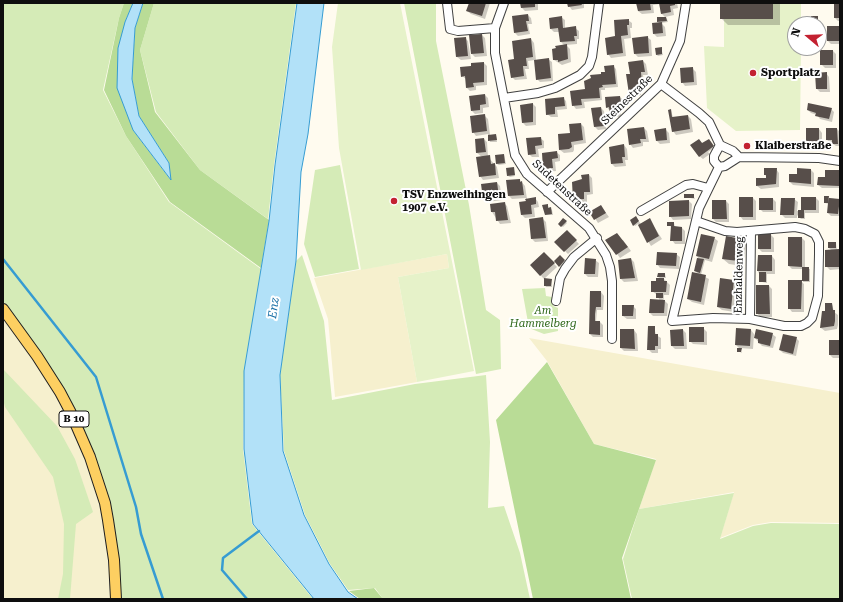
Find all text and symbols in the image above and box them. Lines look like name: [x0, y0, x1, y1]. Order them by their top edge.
north arrow: [787, 16, 827, 56]
text: N: [789, 26, 804, 38]
place label: Sportplatz: [761, 66, 820, 80]
marker: Sportplatz: [748, 68, 758, 78]
street label: Steinestraße: [599, 72, 655, 128]
place label: Klaiberstraße: [755, 139, 831, 153]
marker: Klaiberstraße: [742, 141, 752, 151]
street label: Sudetenstraße: [530, 157, 594, 219]
place label: TSV Enzweihingen 1907 e.V.: [402, 188, 506, 214]
marker: TSV Enzweihingen 1907 e.V.: [389, 196, 399, 206]
street label: Enzhaldenweg: [732, 236, 746, 314]
water label: Enz: [265, 297, 283, 319]
park label: Am Hammelberg: [510, 304, 576, 330]
road number: B 10: [59, 411, 89, 427]

